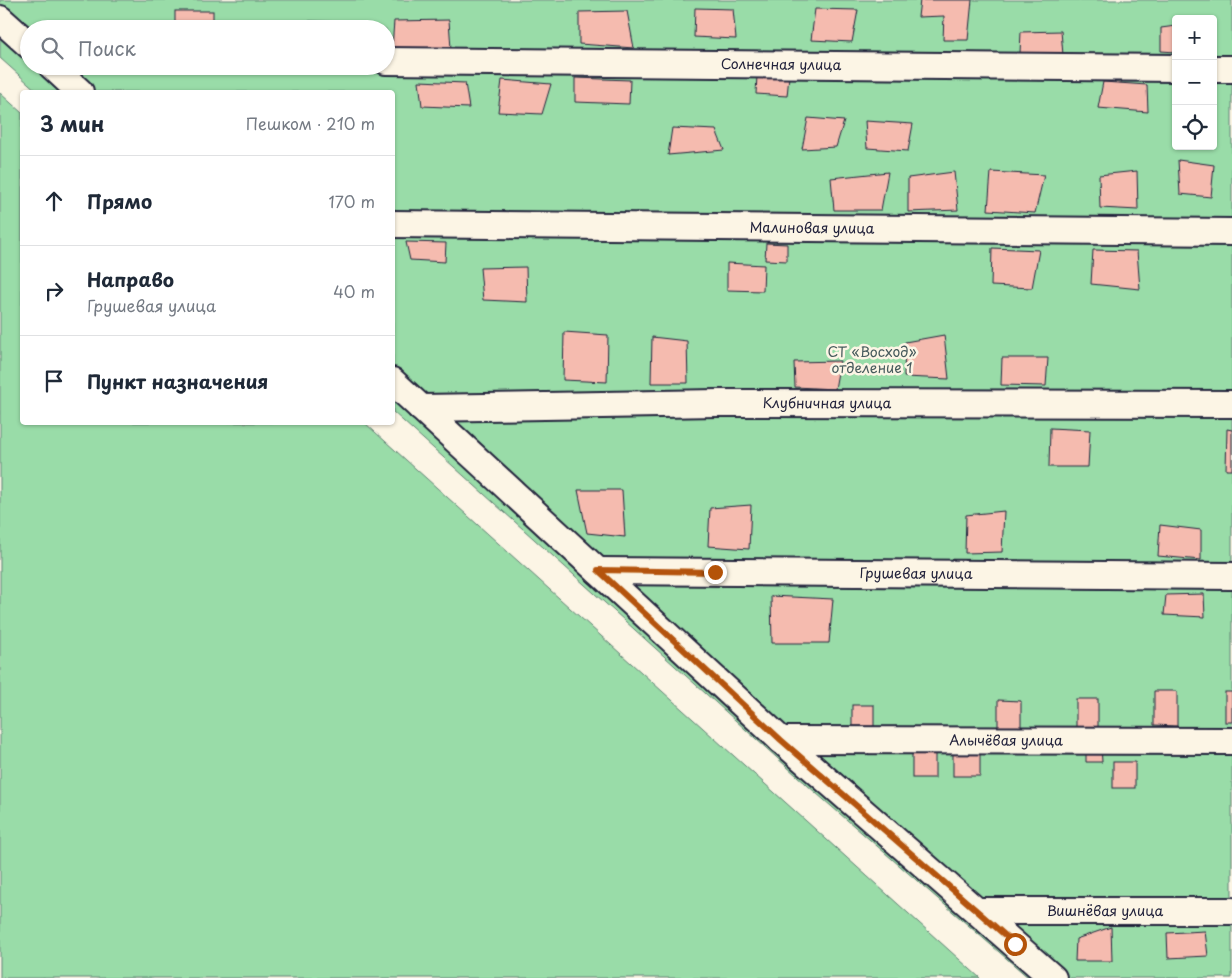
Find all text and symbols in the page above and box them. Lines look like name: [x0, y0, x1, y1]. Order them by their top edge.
map controls: [1172, 15, 1217, 150]
button: +: [1172, 15, 1217, 60]
search box: [20, 20, 395, 75]
icon: search: [38, 34, 66, 62]
text: Поиск: [78, 34, 136, 62]
street label: Солнечная улица: [721, 53, 842, 75]
button: −: [1172, 60, 1217, 105]
button: locate: [1172, 105, 1217, 150]
text: 3 мин: [40, 107, 104, 139]
text: Пешком · 210 m: [246, 111, 375, 135]
icon: ahead: [40, 187, 68, 215]
text: Прямо: [87, 187, 152, 215]
text: 170 m: [329, 189, 375, 213]
street label: Малиновая улица: [749, 216, 875, 239]
text: Направо: [87, 265, 174, 293]
icon: right: [40, 277, 68, 305]
text: 40 m: [333, 279, 375, 303]
text: Грушевая улица: [87, 293, 216, 317]
park label: СТ «Восход» отделение 1: [828, 341, 916, 378]
icon: arrive: [40, 367, 68, 395]
text: Пункт назначения: [87, 367, 268, 395]
street label: Клубничная улица: [763, 392, 892, 413]
route end: [704, 561, 727, 584]
street label: Грушевая улица: [859, 562, 973, 584]
street label: Алычёвая улица: [949, 729, 1063, 751]
street label: Вишнёвая улица: [1047, 900, 1164, 921]
route start: [1004, 933, 1027, 956]

